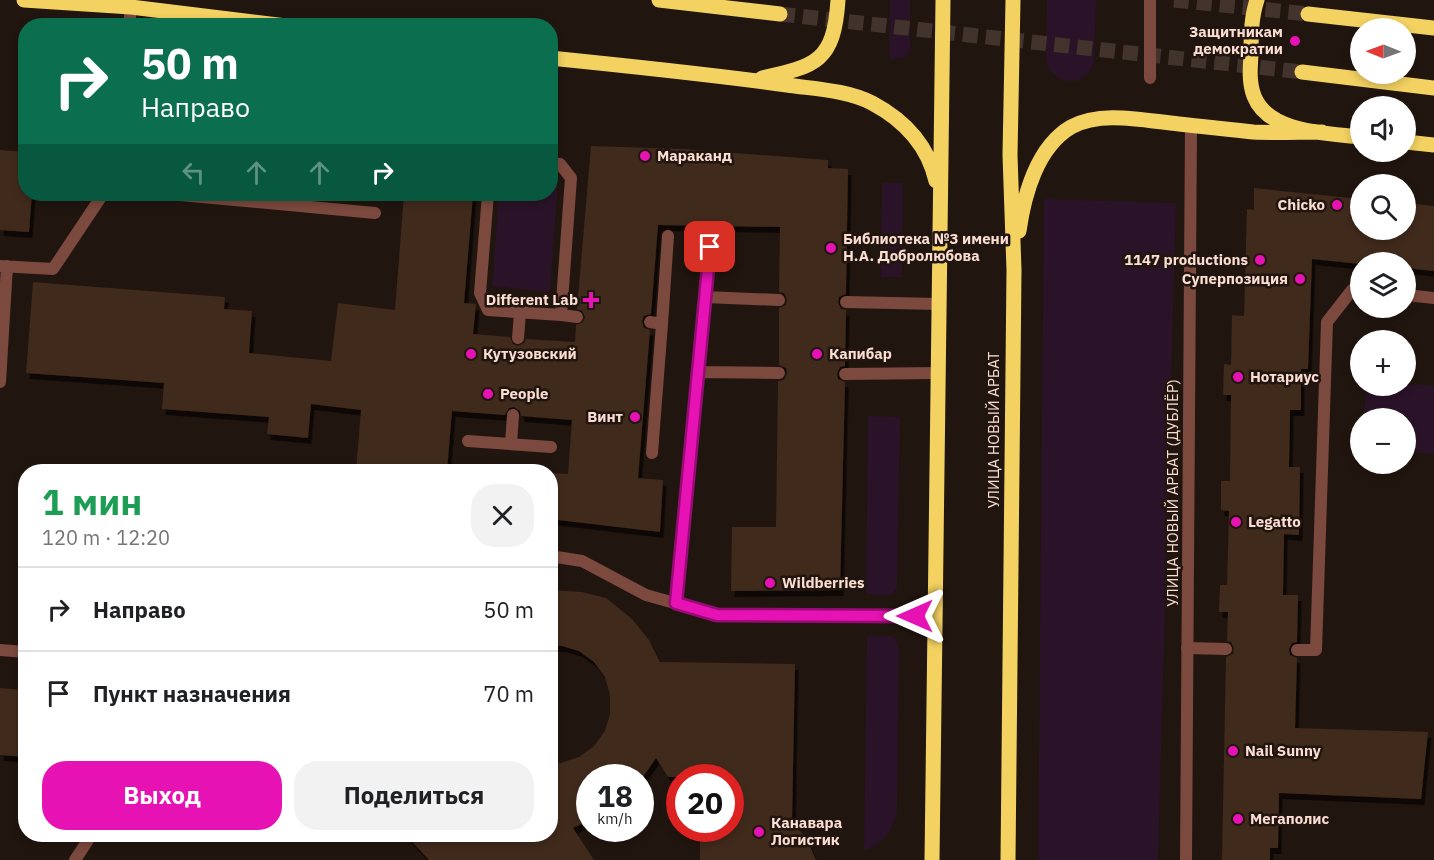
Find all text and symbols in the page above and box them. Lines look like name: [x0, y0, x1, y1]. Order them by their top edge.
north arrow: [1350, 18, 1416, 84]
map controls: [1350, 18, 1416, 474]
place label: Защитникам демократии: [1189, 22, 1283, 58]
marker: Защитникам демократии: [1288, 34, 1302, 48]
text: 50 m: [141, 36, 239, 91]
icon: right: [42, 42, 120, 120]
text: Направо: [141, 89, 250, 124]
button: sound: [1350, 96, 1416, 162]
place label: Мараканд: [657, 146, 732, 165]
marker: Мараканд: [638, 149, 652, 163]
icon: left: [177, 156, 210, 189]
icon: ahead: [240, 156, 273, 189]
icon: ahead: [303, 156, 336, 189]
icon: right: [366, 156, 399, 189]
button: search: [1350, 174, 1416, 240]
place label: Chicko: [1278, 195, 1325, 214]
marker: Chicko: [1330, 198, 1344, 212]
pin: [684, 221, 735, 272]
place label: Библиотека №3 имени Н.А. Добролюбова: [843, 229, 1009, 265]
icon: arrive: [693, 230, 726, 263]
marker: Библиотека №3 имени Н.А. Добролюбова: [824, 241, 838, 255]
place label: 1147 productions: [1124, 250, 1248, 269]
button: layers: [1350, 252, 1416, 318]
marker: 1147 productions: [1253, 253, 1267, 267]
place label: Суперпозиция: [1182, 269, 1288, 288]
marker: Суперпозиция: [1293, 272, 1307, 286]
place label: Different Lab: [486, 290, 578, 309]
marker: Different Lab: [582, 291, 600, 309]
button: +: [1350, 330, 1416, 396]
place label: Кутузовский: [483, 344, 577, 363]
place label: Капибар: [829, 344, 892, 363]
marker: Кутузовский: [464, 347, 478, 361]
marker: Капибар: [810, 347, 824, 361]
street label: УЛИЦА НОВЫЙ АРБАТ: [984, 351, 1003, 508]
place label: Нотариус: [1250, 367, 1319, 386]
marker: Нотариус: [1231, 370, 1245, 384]
street label: УЛИЦА НОВЫЙ АРБАТ (ДУБЛЁР): [1163, 379, 1182, 607]
place label: People: [500, 384, 549, 403]
marker: People: [481, 387, 495, 401]
place label: Винт: [587, 407, 624, 426]
button: −: [1350, 408, 1416, 474]
marker: Винт: [628, 410, 642, 424]
text: 1 мин: [42, 478, 142, 525]
button: close: [471, 484, 534, 547]
place label: Legatto: [1248, 512, 1301, 531]
marker: Legatto: [1229, 515, 1243, 529]
text: 120 m · 12:20: [42, 524, 170, 551]
place label: Wildberries: [782, 573, 865, 592]
marker: Wildberries: [763, 576, 777, 590]
position arrow: [883, 584, 947, 648]
icon: right: [42, 593, 75, 626]
text: Направо: [93, 595, 186, 624]
text: 50 m: [483, 595, 534, 624]
icon: arrive: [42, 677, 75, 710]
text: Пункт назначения: [93, 679, 291, 708]
text: 70 m: [483, 679, 534, 708]
place label: Nail Sunny: [1245, 741, 1321, 760]
marker: Nail Sunny: [1226, 744, 1240, 758]
button: Выход: [42, 761, 282, 830]
button: Поделиться: [294, 761, 534, 830]
speed limit sign: 20: [666, 764, 744, 842]
text: 18: [597, 776, 633, 815]
text: km/h: [597, 809, 633, 828]
place label: Мегаполис: [1250, 809, 1329, 828]
marker: Мегаполис: [1231, 812, 1245, 826]
place label: Канавара Логистик: [771, 813, 843, 849]
marker: Канавара Логистик: [752, 825, 766, 839]

